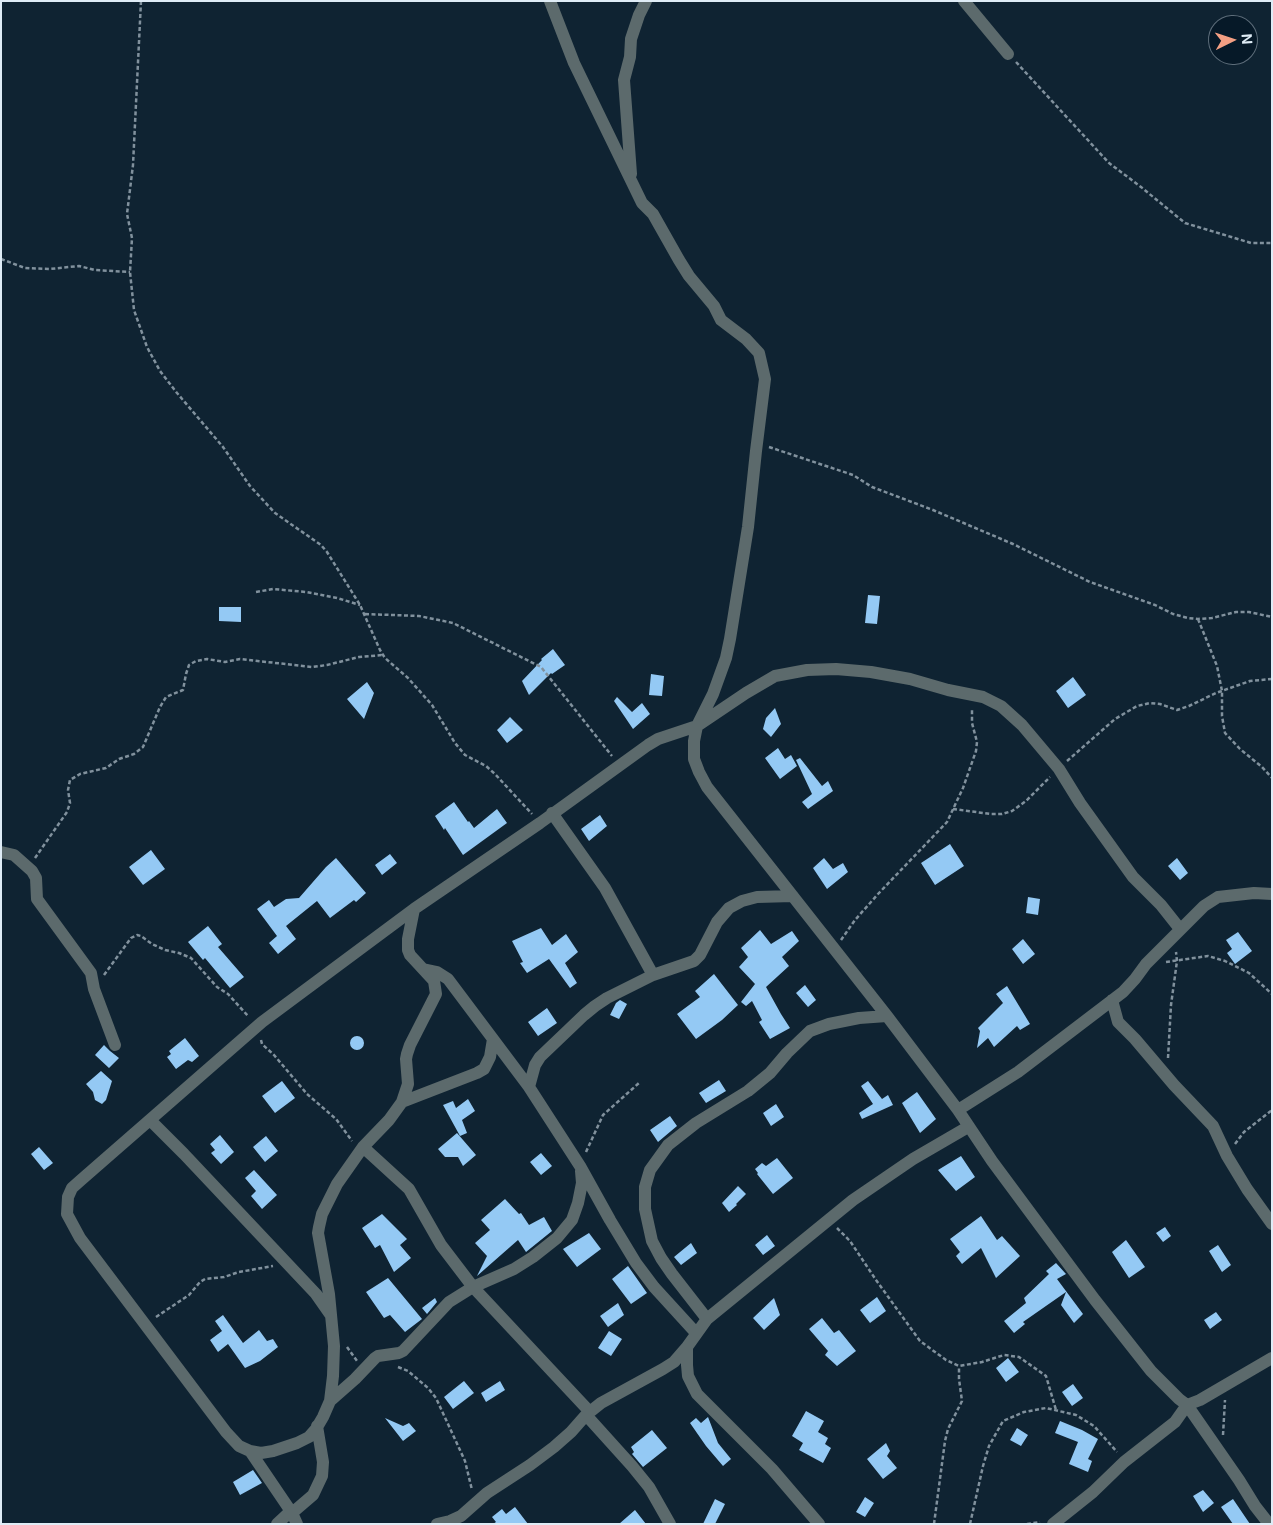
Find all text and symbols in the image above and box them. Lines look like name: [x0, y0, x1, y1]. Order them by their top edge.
north arrow: [1208, 15, 1258, 65]
text: N: [1239, 33, 1256, 45]

